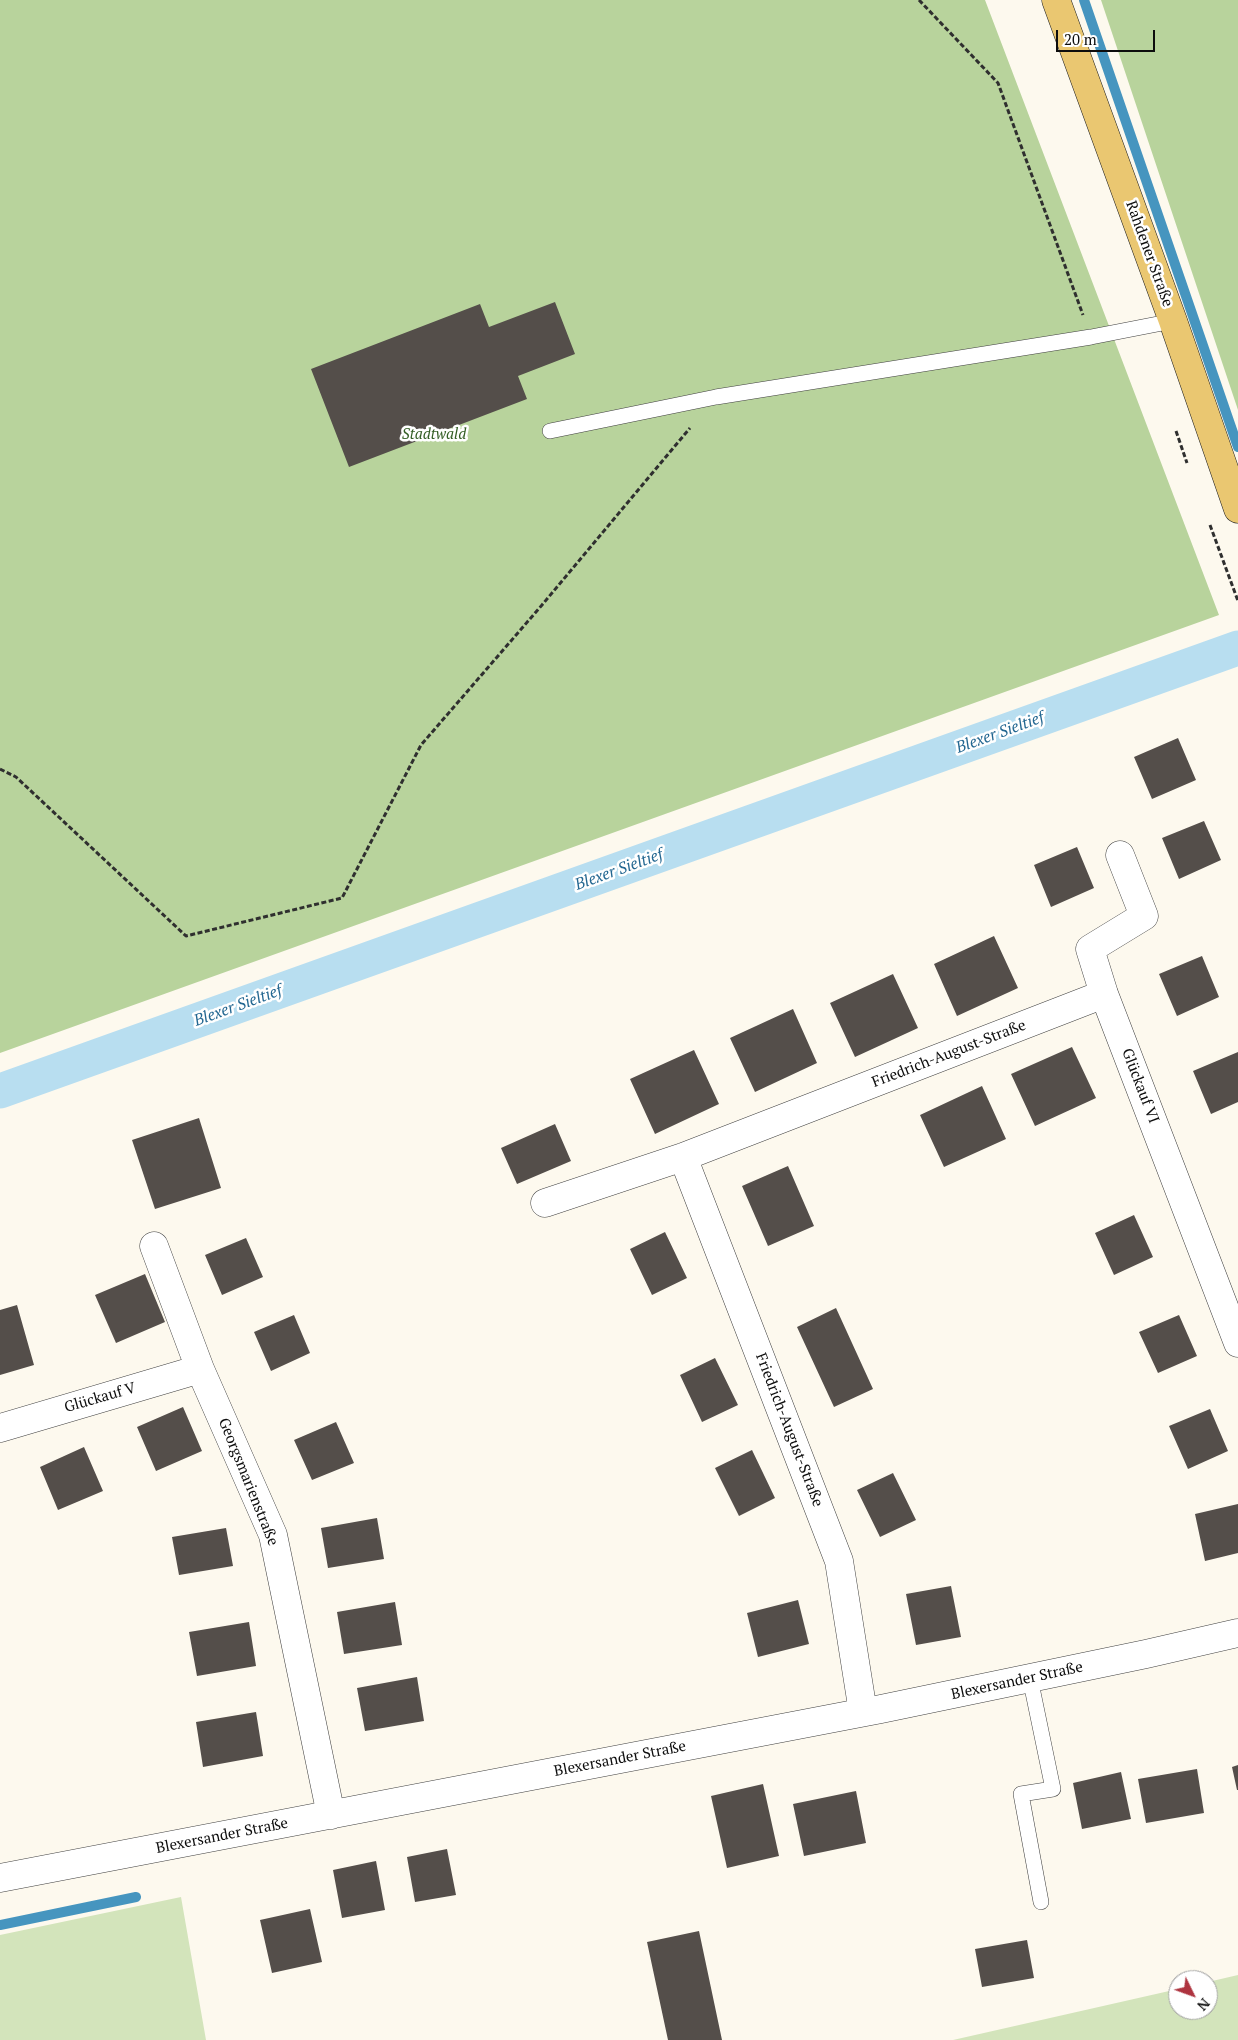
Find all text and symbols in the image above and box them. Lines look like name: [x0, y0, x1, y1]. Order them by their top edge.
scale bar: [1058, 20, 1157, 52]
text: 20 m: [1064, 29, 1097, 49]
street label: Rahdener Straße: [1121, 198, 1177, 310]
park label: Stadtwald: [402, 426, 466, 444]
water label: Blexer Sieltief: [953, 708, 1047, 758]
water label: Blexer Sieltief: [572, 845, 666, 895]
water label: Blexer Sieltief: [191, 981, 285, 1031]
street label: Friedrich-August-Straße: [870, 1016, 1028, 1092]
street label: Glückauf VI: [1118, 1046, 1162, 1126]
street label: Friedrich-August-Straße: [751, 1351, 827, 1509]
street label: Glückauf V: [62, 1379, 138, 1417]
street label: Georgsmarienstraße: [214, 1416, 282, 1548]
street label: Blexersander Straße: [949, 1658, 1085, 1704]
street label: Blexersander Straße: [552, 1737, 688, 1781]
street label: Blexersander Straße: [154, 1814, 290, 1858]
north arrow: [1168, 1970, 1218, 2020]
text: N: [1193, 1994, 1214, 2015]

